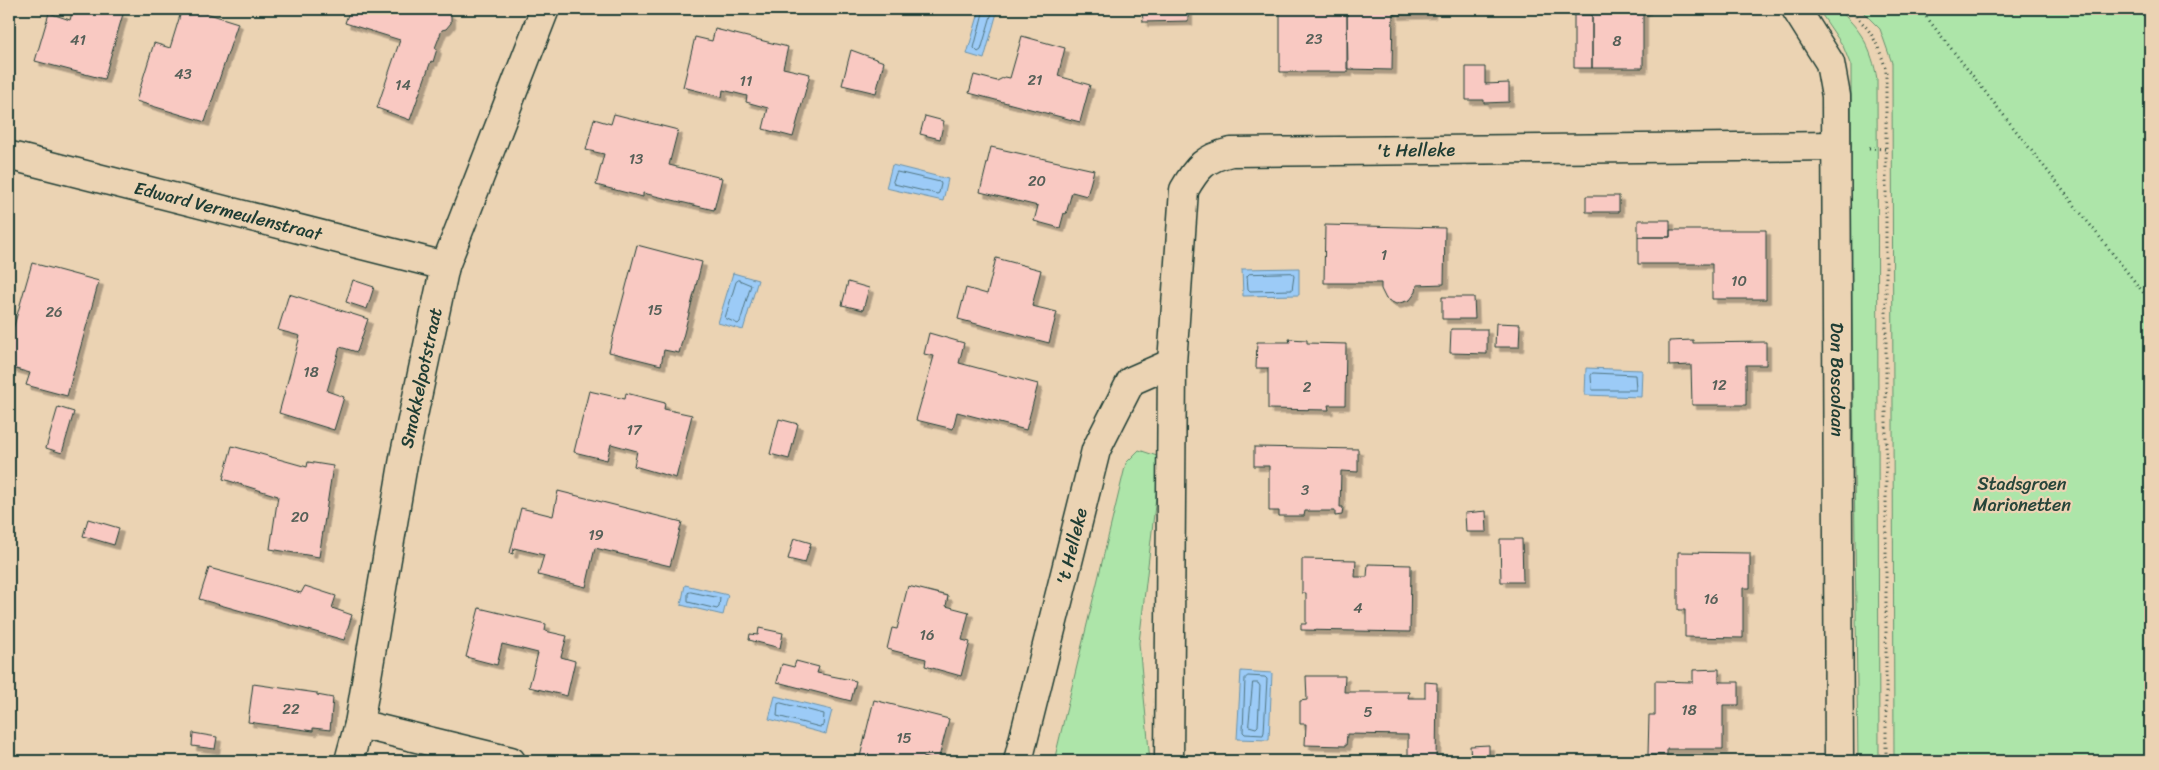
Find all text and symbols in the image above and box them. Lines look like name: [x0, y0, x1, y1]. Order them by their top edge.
house number: 23: [1306, 26, 1322, 52]
house number: 41: [70, 27, 86, 53]
house number: 8: [1612, 28, 1622, 54]
house number: 43: [174, 61, 192, 87]
house number: 21: [1027, 67, 1043, 93]
house number: 11: [740, 68, 752, 94]
house number: 14: [395, 72, 411, 98]
street label: 't Helleke: [1376, 134, 1456, 167]
house number: 13: [629, 146, 643, 172]
house number: 20: [1028, 168, 1046, 194]
street label: Edward Vermeulenstraat: [131, 172, 326, 250]
house number: 1: [1381, 242, 1387, 268]
house number: 10: [1731, 268, 1747, 294]
house number: 15: [647, 297, 663, 323]
house number: 26: [45, 299, 63, 325]
street label: Smokkelpotstraat: [391, 305, 452, 451]
street label: Don Boscolaan: [1821, 323, 1854, 437]
house number: 18: [303, 359, 319, 385]
house number: 12: [1711, 372, 1727, 398]
house number: 2: [1303, 374, 1312, 400]
house number: 17: [626, 417, 643, 443]
park label: Stadsgroen Marionetten: [1973, 468, 2071, 521]
house number: 3: [1301, 477, 1309, 503]
house number: 20: [291, 504, 309, 530]
street label: 't Helleke: [1047, 504, 1097, 589]
house number: 19: [588, 522, 604, 548]
house number: 16: [1704, 586, 1718, 612]
house number: 4: [1353, 595, 1363, 621]
house number: 16: [920, 622, 934, 648]
house number: 22: [282, 696, 300, 722]
house number: 18: [1681, 697, 1697, 723]
house number: 5: [1363, 699, 1373, 725]
house number: 15: [896, 725, 912, 751]

